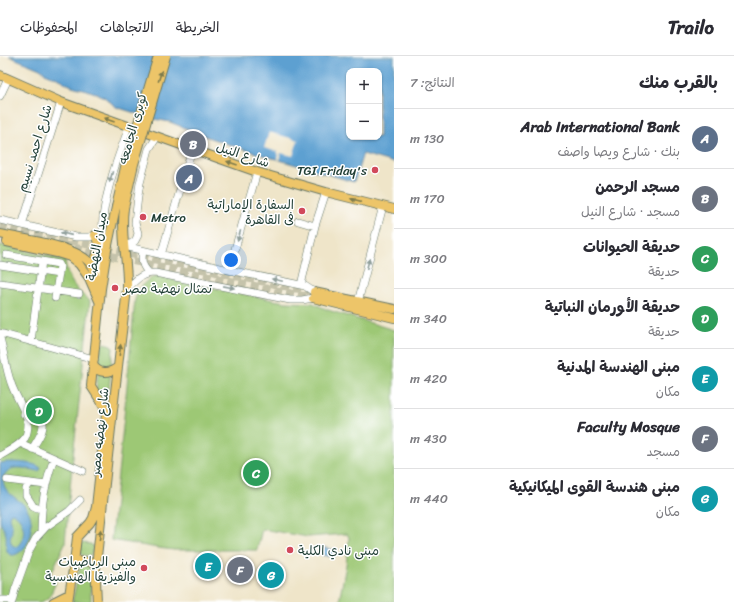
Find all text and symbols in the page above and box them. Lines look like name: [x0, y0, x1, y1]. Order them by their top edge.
text: Trailo: [668, 11, 714, 44]
text: المحفوظات: [20, 15, 78, 40]
text: الاتجاهات: [100, 15, 154, 40]
text: الخريطة: [176, 15, 219, 40]
text: بالقرب منك: [639, 67, 718, 97]
map controls: [346, 68, 382, 140]
button: +: [346, 68, 382, 104]
one-way arrow: [157, 70, 163, 82]
text: النتائج: 7: [410, 71, 455, 94]
street label: كوبرى الجامعه: [111, 89, 154, 167]
street label: شارع احمد نسيم: [10, 102, 59, 195]
button: −: [346, 104, 382, 140]
text: Arab International Bank: [521, 114, 680, 140]
one-way arrow: [102, 117, 114, 123]
text: 130 m: [410, 127, 444, 150]
text: A: [701, 127, 709, 150]
pin: B: [180, 129, 206, 159]
street label: شارع النيل: [213, 135, 273, 174]
text: بنك · شارع ويصا واصف: [558, 140, 680, 163]
place label: TGI Friday's: [297, 159, 368, 182]
one-way arrow: [225, 160, 237, 166]
pin: A: [176, 163, 202, 193]
marker: TGI Friday's: [370, 165, 380, 175]
one-way arrow: [108, 172, 114, 184]
text: مسجد الرحمن: [595, 174, 680, 200]
text: 170 m: [410, 187, 445, 210]
text: B: [701, 187, 709, 210]
place label: السفارة الإماراتية فى القاهرة: [207, 193, 294, 231]
one-way arrow: [350, 196, 362, 202]
text: مسجد · شارع النيل: [581, 200, 680, 223]
place label: Metro: [151, 206, 186, 229]
marker: السفارة الإماراتية فى القاهرة: [297, 206, 307, 216]
street label: ميدان النهضة: [79, 210, 114, 282]
marker: Metro: [138, 212, 148, 222]
one-way arrow: [236, 230, 242, 242]
one-way arrow: [60, 231, 72, 237]
text: حديقة الحيوانات: [583, 234, 680, 260]
text: 300 m: [410, 247, 447, 270]
text: C: [701, 247, 709, 270]
your location: [221, 250, 241, 270]
one-way arrow: [365, 258, 371, 270]
text: حديقة: [648, 260, 680, 283]
place label: تمثال نهضة مصر: [122, 277, 212, 300]
one-way arrow: [271, 277, 284, 283]
marker: تمثال نهضة مصر: [110, 283, 120, 293]
one-way arrow: [223, 285, 235, 291]
text: حديقة الأورمان النباتية: [545, 294, 680, 320]
text: 340 m: [410, 307, 447, 330]
text: D: [701, 307, 709, 330]
text: حديقة: [648, 320, 680, 343]
one-way arrow: [116, 344, 123, 356]
text: مبنى الهندسة المدنية: [557, 354, 680, 380]
text: 420 m: [410, 367, 447, 390]
text: E: [701, 367, 709, 390]
text: مكان: [656, 380, 680, 403]
street label: شارع نهضه مصر: [83, 387, 116, 478]
pin: D: [26, 396, 52, 426]
text: Faculty Mosque: [577, 414, 680, 440]
text: 430 m: [410, 427, 447, 450]
text: F: [701, 427, 709, 450]
text: مسجد: [647, 440, 680, 463]
pin: C: [243, 458, 269, 488]
text: مبنى هندسة القوى الميكانيكية: [509, 474, 680, 500]
text: 440 m: [410, 487, 448, 510]
text: G: [701, 487, 709, 510]
text: مكان: [656, 500, 680, 523]
one-way arrow: [96, 529, 103, 541]
place label: مبنى نادي الكلية: [298, 539, 379, 562]
marker: مبنى نادي الكلية: [285, 545, 295, 555]
place label: مبنى الرياضيات والفيزيقا الهندسية: [45, 550, 136, 588]
pin: E: [195, 551, 221, 581]
pin: F: [227, 555, 253, 585]
pin: G: [258, 560, 284, 590]
marker: مبنى الرياضيات والفيزيقا الهندسية: [139, 563, 149, 573]

